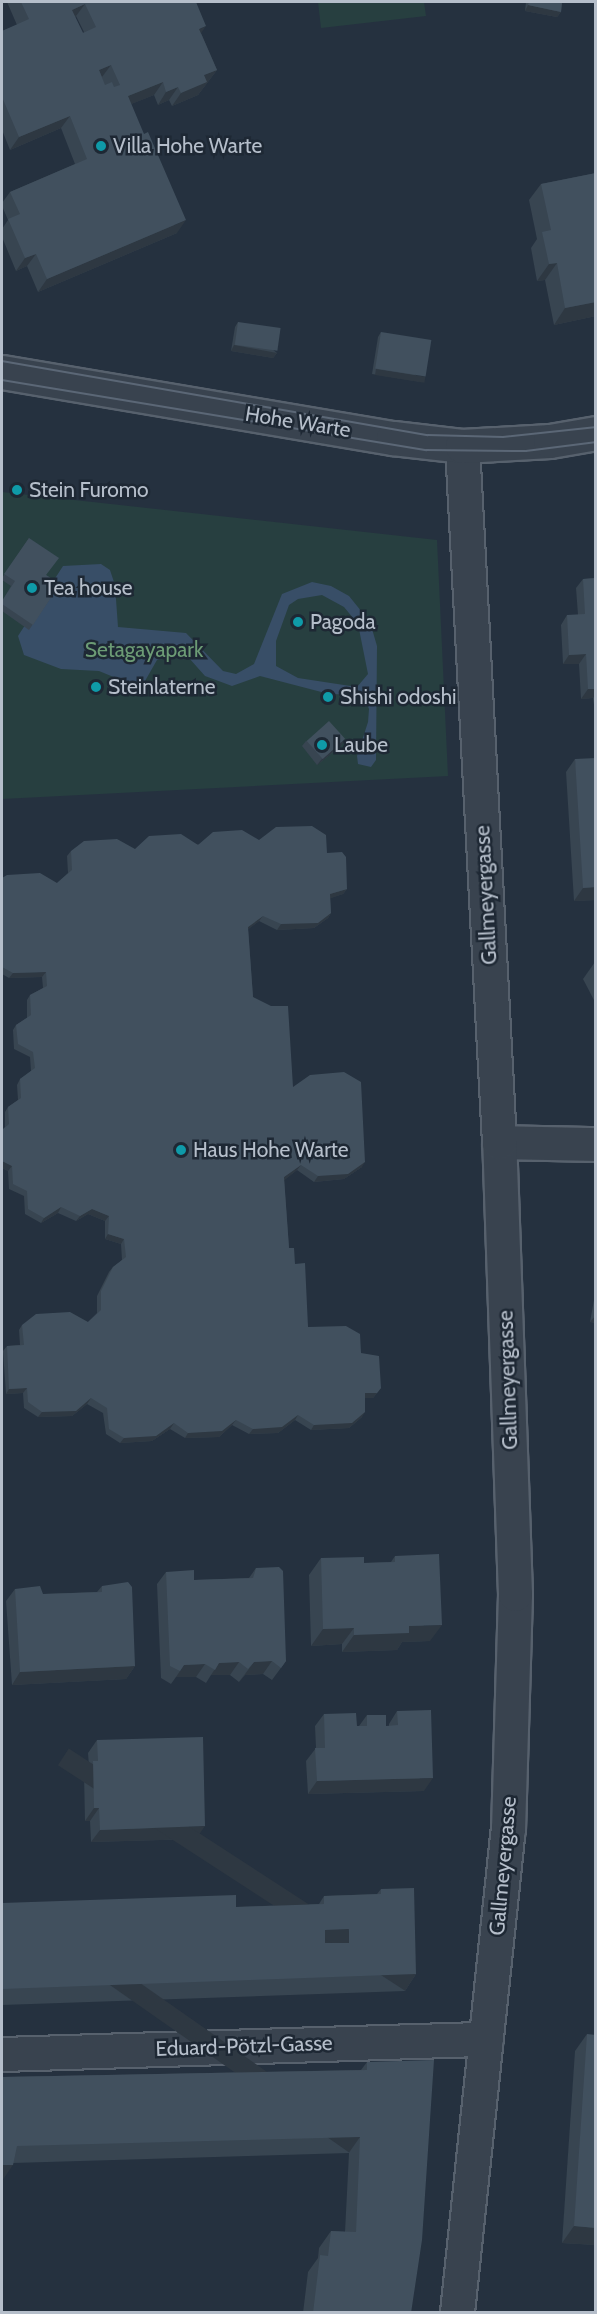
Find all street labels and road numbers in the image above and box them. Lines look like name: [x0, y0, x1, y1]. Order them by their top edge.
street label: Hohe Warte: [243, 401, 353, 443]
street label: Gallmeyergasse: [470, 825, 502, 965]
street label: Gallmeyergasse: [493, 1310, 523, 1450]
street label: Gallmeyergasse: [484, 1795, 522, 1937]
street label: Eduard-Pötzl-Gasse: [155, 2030, 333, 2062]

